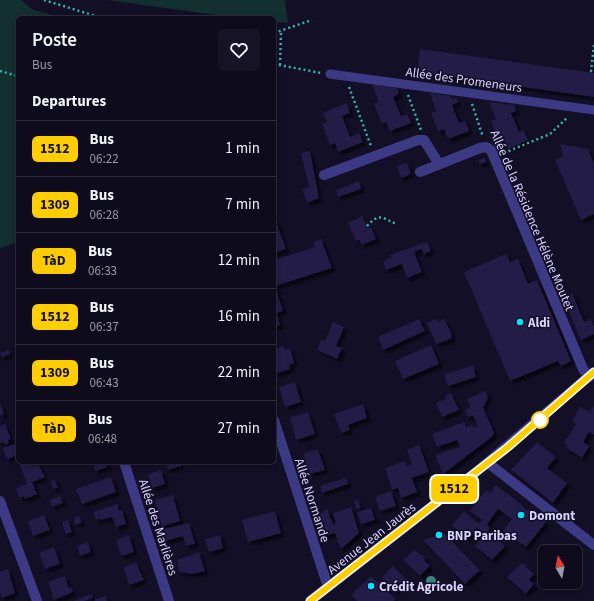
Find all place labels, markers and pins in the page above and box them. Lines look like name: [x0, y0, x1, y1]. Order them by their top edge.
place label: Aldi: [527, 314, 550, 332]
marker: Aldi: [515, 317, 525, 327]
unlabelled marker: [531, 411, 549, 429]
place label: Domont: [529, 507, 575, 525]
marker: Domont: [516, 510, 526, 520]
place label: BNP Paribas: [447, 527, 517, 545]
marker: BNP Paribas: [434, 530, 444, 540]
place label: Crédit Agricole: [379, 578, 464, 596]
marker: Crédit Agricole: [366, 581, 376, 591]

